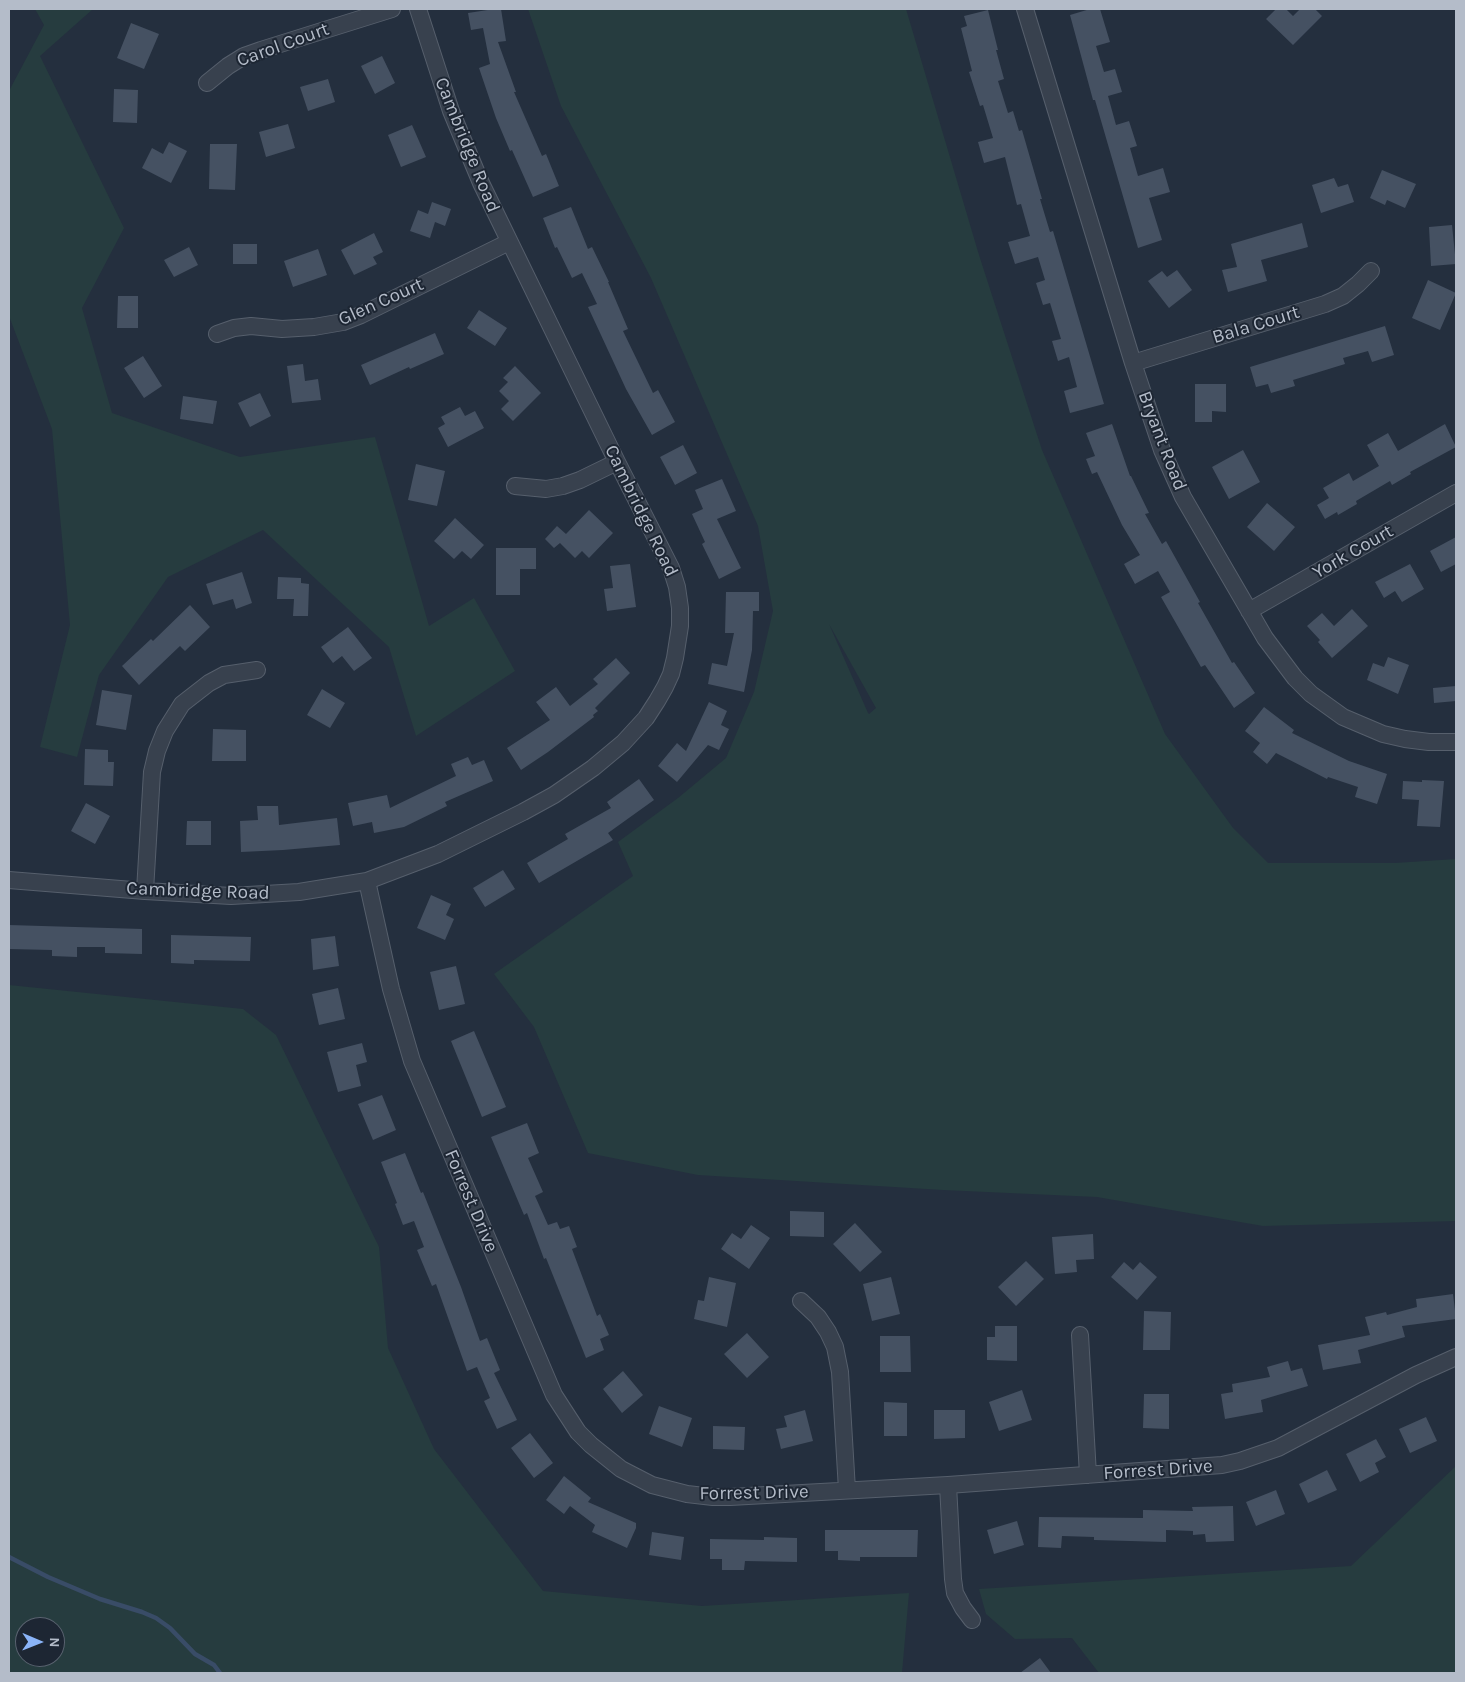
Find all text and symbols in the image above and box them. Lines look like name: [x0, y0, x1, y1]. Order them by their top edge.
street label: Carol Court: [234, 18, 332, 72]
street label: Cambridge Road: [430, 74, 504, 216]
street label: Glen Court: [335, 273, 427, 331]
street label: Bala Court: [1210, 301, 1302, 349]
street label: Bryant Road: [1133, 388, 1191, 494]
street label: Cambridge Road: [599, 441, 683, 581]
street label: York Court: [1309, 520, 1397, 584]
street label: Cambridge Road: [126, 877, 270, 905]
street label: Forrest Drive: [439, 1146, 503, 1256]
street label: Forrest Drive: [1103, 1455, 1213, 1485]
street label: Forrest Drive: [699, 1481, 809, 1505]
north arrow: [15, 1617, 65, 1667]
text: N: [46, 1637, 63, 1647]

